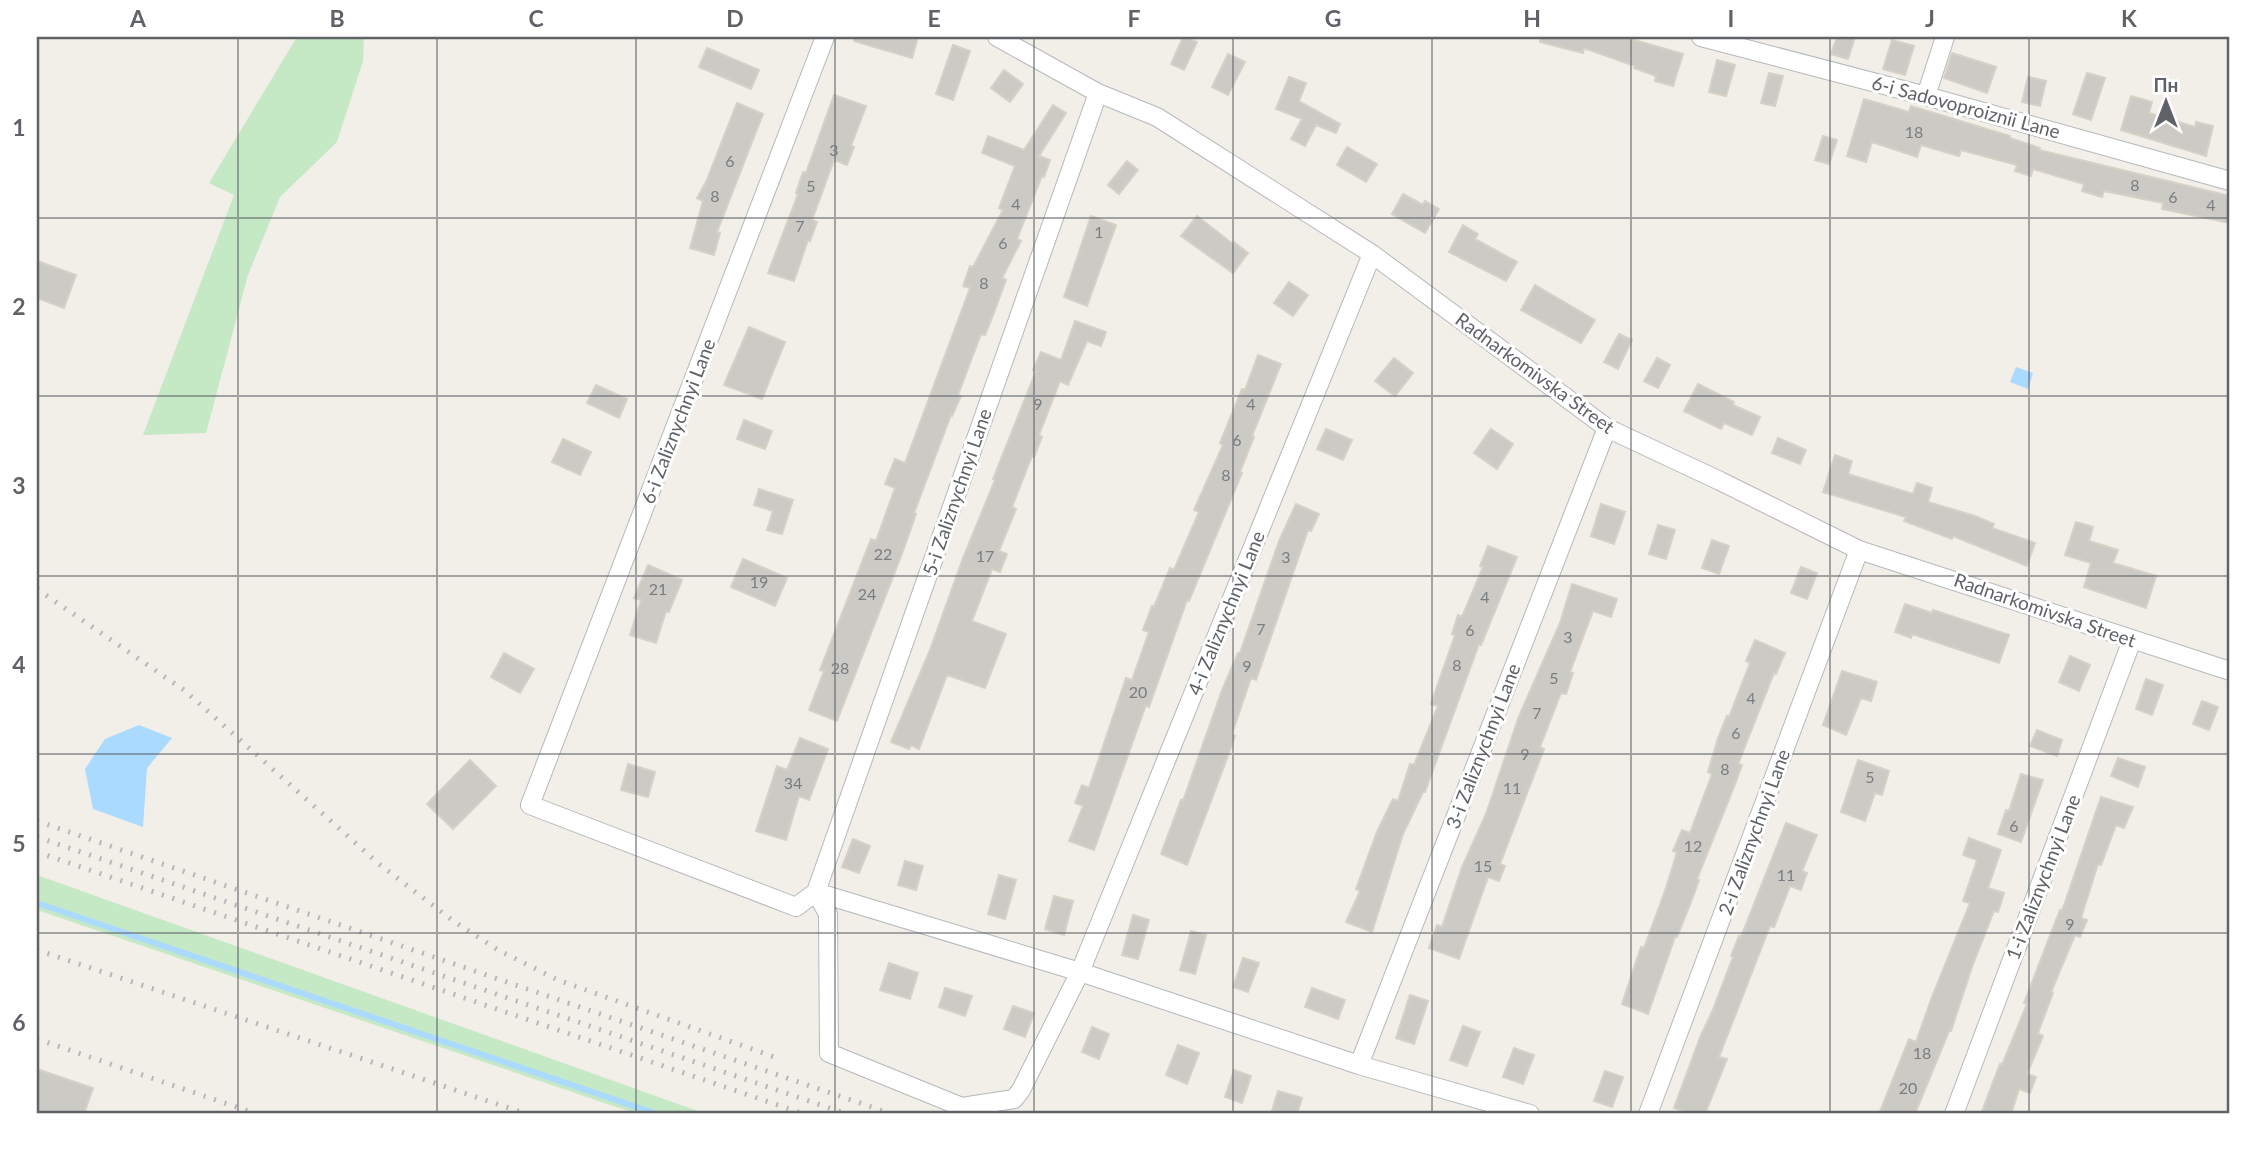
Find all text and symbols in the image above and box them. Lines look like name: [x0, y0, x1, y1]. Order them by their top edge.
text: A: [129, 4, 147, 32]
text: B: [329, 4, 345, 32]
text: C: [528, 4, 544, 32]
text: D: [726, 4, 744, 32]
text: E: [927, 4, 941, 32]
text: F: [1127, 4, 1141, 32]
text: G: [1325, 4, 1341, 32]
text: H: [1523, 4, 1541, 32]
text: I: [1728, 4, 1734, 32]
text: J: [1925, 4, 1935, 32]
text: K: [2121, 4, 2137, 32]
north arrow: [2130, 66, 2200, 136]
street label: 6-i Sadovoproiznii Lane: [1869, 70, 2063, 143]
text: Пн: [2154, 73, 2178, 96]
text: 1: [12, 113, 26, 141]
house number: 18: [1905, 122, 1923, 141]
house number: 3: [829, 140, 839, 159]
house number: 6: [725, 151, 735, 170]
house number: 8: [2130, 175, 2140, 194]
house number: 5: [806, 176, 816, 195]
house number: 8: [710, 186, 720, 205]
house number: 6: [2168, 187, 2178, 206]
house number: 4: [1011, 194, 1021, 213]
house number: 4: [2206, 195, 2216, 214]
house number: 7: [795, 216, 805, 235]
house number: 1: [1094, 222, 1104, 241]
house number: 6: [998, 233, 1008, 252]
house number: 8: [979, 273, 989, 292]
text: 2: [12, 292, 26, 320]
street label: Radnarkomivska Street: [1451, 307, 1619, 438]
street label: 6-i Zaliznychnyi Lane: [635, 335, 720, 507]
house number: 9: [1033, 394, 1043, 413]
house number: 4: [1246, 394, 1256, 413]
street label: 5-i Zaliznychnyi Lane: [917, 405, 996, 578]
house number: 6: [1232, 430, 1242, 449]
house number: 8: [1221, 465, 1231, 484]
text: 3: [12, 471, 26, 499]
street label: 4-i Zaliznychnyi Lane: [1182, 527, 1269, 698]
house number: 22: [874, 544, 892, 563]
house number: 17: [976, 546, 994, 565]
house number: 3: [1281, 547, 1291, 566]
street label: Radnarkomivska Street: [1951, 568, 2139, 652]
house number: 19: [750, 572, 768, 591]
house number: 21: [649, 579, 667, 598]
house number: 24: [858, 584, 876, 603]
house number: 4: [1480, 587, 1490, 606]
house number: 7: [1256, 619, 1266, 638]
house number: 6: [1465, 620, 1475, 639]
house number: 3: [1563, 627, 1573, 646]
text: 4: [12, 650, 26, 678]
house number: 8: [1452, 655, 1462, 674]
house number: 9: [1242, 656, 1252, 675]
house number: 28: [831, 658, 849, 677]
street label: 3-i Zaliznychnyi Lane: [1440, 660, 1525, 832]
house number: 5: [1549, 668, 1559, 687]
house number: 20: [1129, 682, 1147, 701]
house number: 4: [1746, 688, 1756, 707]
house number: 7: [1532, 703, 1542, 722]
house number: 6: [1731, 723, 1741, 742]
house number: 9: [1520, 744, 1530, 763]
street label: 2-i Zaliznychnyi Lane: [1713, 746, 1794, 918]
house number: 8: [1720, 759, 1730, 778]
house number: 5: [1865, 767, 1875, 786]
house number: 34: [784, 773, 802, 792]
house number: 11: [1503, 778, 1521, 797]
street label: 1-i Zaliznychnyi Lane: [2000, 791, 2085, 963]
house number: 6: [2009, 816, 2019, 835]
text: 5: [12, 829, 26, 857]
house number: 12: [1684, 836, 1702, 855]
house number: 15: [1474, 856, 1492, 875]
house number: 11: [1777, 865, 1795, 884]
house number: 9: [2065, 914, 2075, 933]
text: 6: [12, 1008, 26, 1036]
house number: 18: [1913, 1043, 1931, 1062]
house number: 20: [1899, 1078, 1917, 1097]

